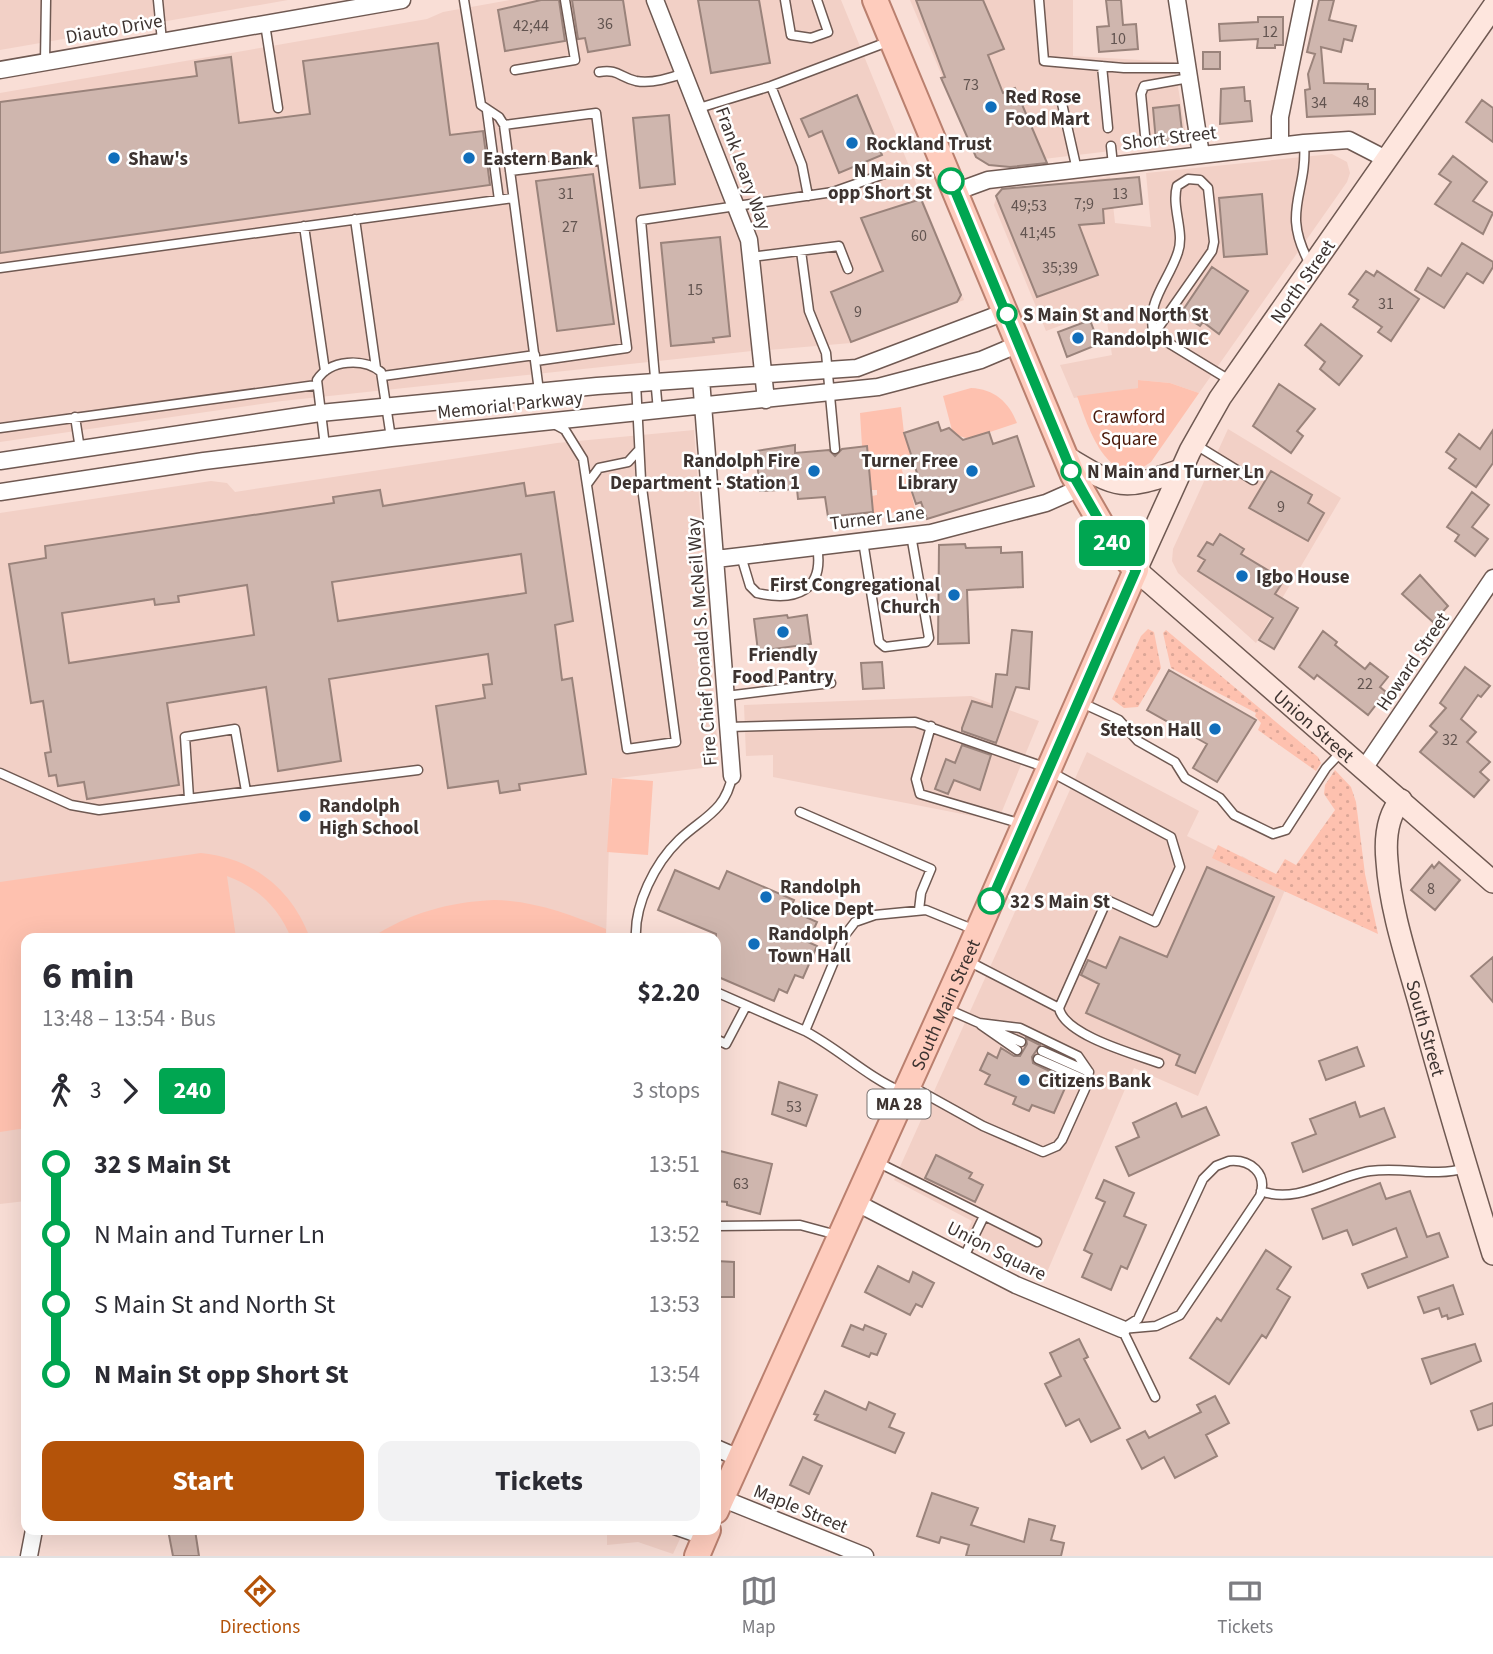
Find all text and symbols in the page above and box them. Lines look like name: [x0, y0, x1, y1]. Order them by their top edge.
street label: Diauto Drive: [64, 8, 165, 51]
house number: 36: [597, 13, 613, 35]
house number: 42;44: [513, 15, 549, 37]
house number: 12: [1262, 21, 1278, 43]
house number: 10: [1110, 28, 1126, 50]
house number: 73: [963, 74, 979, 96]
place label: Red Rose Food Mart: [1005, 84, 1090, 133]
house number: 48: [1353, 91, 1369, 113]
house number: 34: [1311, 92, 1327, 114]
marker: Red Rose Food Mart: [983, 99, 999, 115]
street label: Frank Leary Way: [708, 103, 777, 234]
street label: Short Street: [1120, 119, 1219, 158]
place label: Rockland Trust: [866, 131, 992, 158]
marker: Rockland Trust: [844, 135, 860, 151]
place label: Shaw's: [128, 146, 188, 173]
place label: Eastern Bank: [483, 146, 594, 173]
marker: Shaw's: [106, 150, 122, 166]
marker: Eastern Bank: [461, 150, 477, 166]
place label: N Main St opp Short St: [828, 158, 932, 207]
marker: N Main St opp Short St: [938, 168, 964, 194]
house number: 31: [558, 183, 574, 205]
house number: 13: [1112, 183, 1128, 205]
house number: 7;9: [1074, 193, 1094, 215]
house number: 49;53: [1011, 195, 1047, 217]
house number: 27: [562, 216, 578, 238]
house number: 41;45: [1020, 222, 1056, 244]
house number: 60: [911, 225, 927, 247]
street label: North Street: [1264, 234, 1343, 329]
house number: 35;39: [1042, 257, 1078, 279]
house number: 15: [687, 279, 703, 301]
house number: 31: [1378, 293, 1394, 315]
house number: 9: [854, 301, 862, 323]
place label: S Main St and North St: [1023, 302, 1208, 329]
marker: S Main St and North St: [997, 304, 1017, 324]
place label: Randolph WIC: [1092, 326, 1209, 353]
marker: Randolph WIC: [1070, 330, 1086, 346]
street label: Memorial Parkway: [436, 384, 584, 427]
park label: Crawford Square: [1093, 404, 1165, 453]
place label: Randolph Fire Department - Station 1: [610, 448, 800, 497]
place label: Turner Free Library: [861, 448, 958, 497]
place label: N Main and Turner Ln: [1087, 459, 1264, 486]
marker: N Main and Turner Ln: [1061, 461, 1081, 481]
marker: Randolph Fire Department - Station 1: [806, 463, 822, 479]
marker: Turner Free Library: [964, 463, 980, 479]
house number: 9: [1277, 496, 1285, 518]
street label: Turner Lane: [828, 499, 926, 538]
street label: Fire Chief Donald S. McNeil Way: [680, 517, 725, 767]
line badge: 240: [1072, 520, 1152, 566]
text: 240: [1093, 525, 1131, 560]
place label: Igbo House: [1256, 564, 1350, 591]
marker: Igbo House: [1234, 568, 1250, 584]
place label: First Congregational Church: [770, 572, 941, 621]
marker: First Congregational Church: [946, 587, 962, 603]
street label: Howard Street: [1370, 607, 1457, 717]
marker: Friendly Food Pantry: [775, 624, 791, 640]
place label: Friendly Food Pantry: [732, 642, 834, 691]
house number: 22: [1357, 673, 1373, 695]
street label: Union Street: [1267, 684, 1360, 770]
place label: Stetson Hall: [1100, 717, 1202, 744]
marker: Stetson Hall: [1207, 721, 1223, 737]
house number: 32: [1442, 729, 1458, 751]
place label: Randolph High School: [319, 793, 419, 842]
marker: Randolph High School: [297, 808, 313, 824]
place label: Randolph Police Dept: [780, 874, 874, 923]
house number: 8: [1427, 878, 1435, 900]
marker: 32 S Main St: [978, 888, 1004, 914]
marker: Randolph Police Dept: [758, 889, 774, 905]
place label: 32 S Main St: [1010, 889, 1110, 916]
place label: Randolph Town Hall: [768, 921, 851, 970]
street label: South Main Street: [905, 934, 988, 1075]
marker: Randolph Town Hall: [746, 936, 762, 952]
text: 6 min: [42, 949, 134, 1003]
text: $2.20: [637, 974, 700, 1011]
street label: South Street: [1398, 977, 1451, 1080]
text: 13:48 – 13:54 · Bus: [42, 1002, 216, 1035]
place label: Citizens Bank: [1038, 1068, 1152, 1095]
icon: walk: [42, 1072, 80, 1110]
icon: forward: [111, 1072, 149, 1110]
marker: Citizens Bank: [1016, 1072, 1032, 1088]
text: 240: [173, 1073, 211, 1108]
text: 3: [90, 1074, 101, 1107]
text: 3 stops: [633, 1074, 700, 1107]
road number: MA 28: [867, 1090, 930, 1119]
house number: 53: [786, 1096, 802, 1118]
text: 32 S Main St: [94, 1146, 231, 1183]
text: 13:51: [649, 1148, 700, 1181]
house number: 63: [733, 1173, 749, 1195]
street label: Union Square: [942, 1215, 1051, 1288]
text: N Main and Turner Ln: [94, 1216, 325, 1253]
text: 13:52: [649, 1218, 700, 1251]
text: S Main St and North St: [94, 1286, 335, 1323]
text: 13:53: [649, 1288, 700, 1321]
text: N Main St opp Short St: [94, 1356, 348, 1393]
text: 13:54: [649, 1358, 700, 1391]
button: Start: [42, 1441, 364, 1521]
button: Tickets: [378, 1441, 700, 1521]
street label: Maple Street: [749, 1478, 852, 1541]
tab: Directions: [220, 1572, 300, 1641]
tab: Map: [740, 1572, 778, 1641]
tab: Tickets: [1217, 1572, 1273, 1641]

